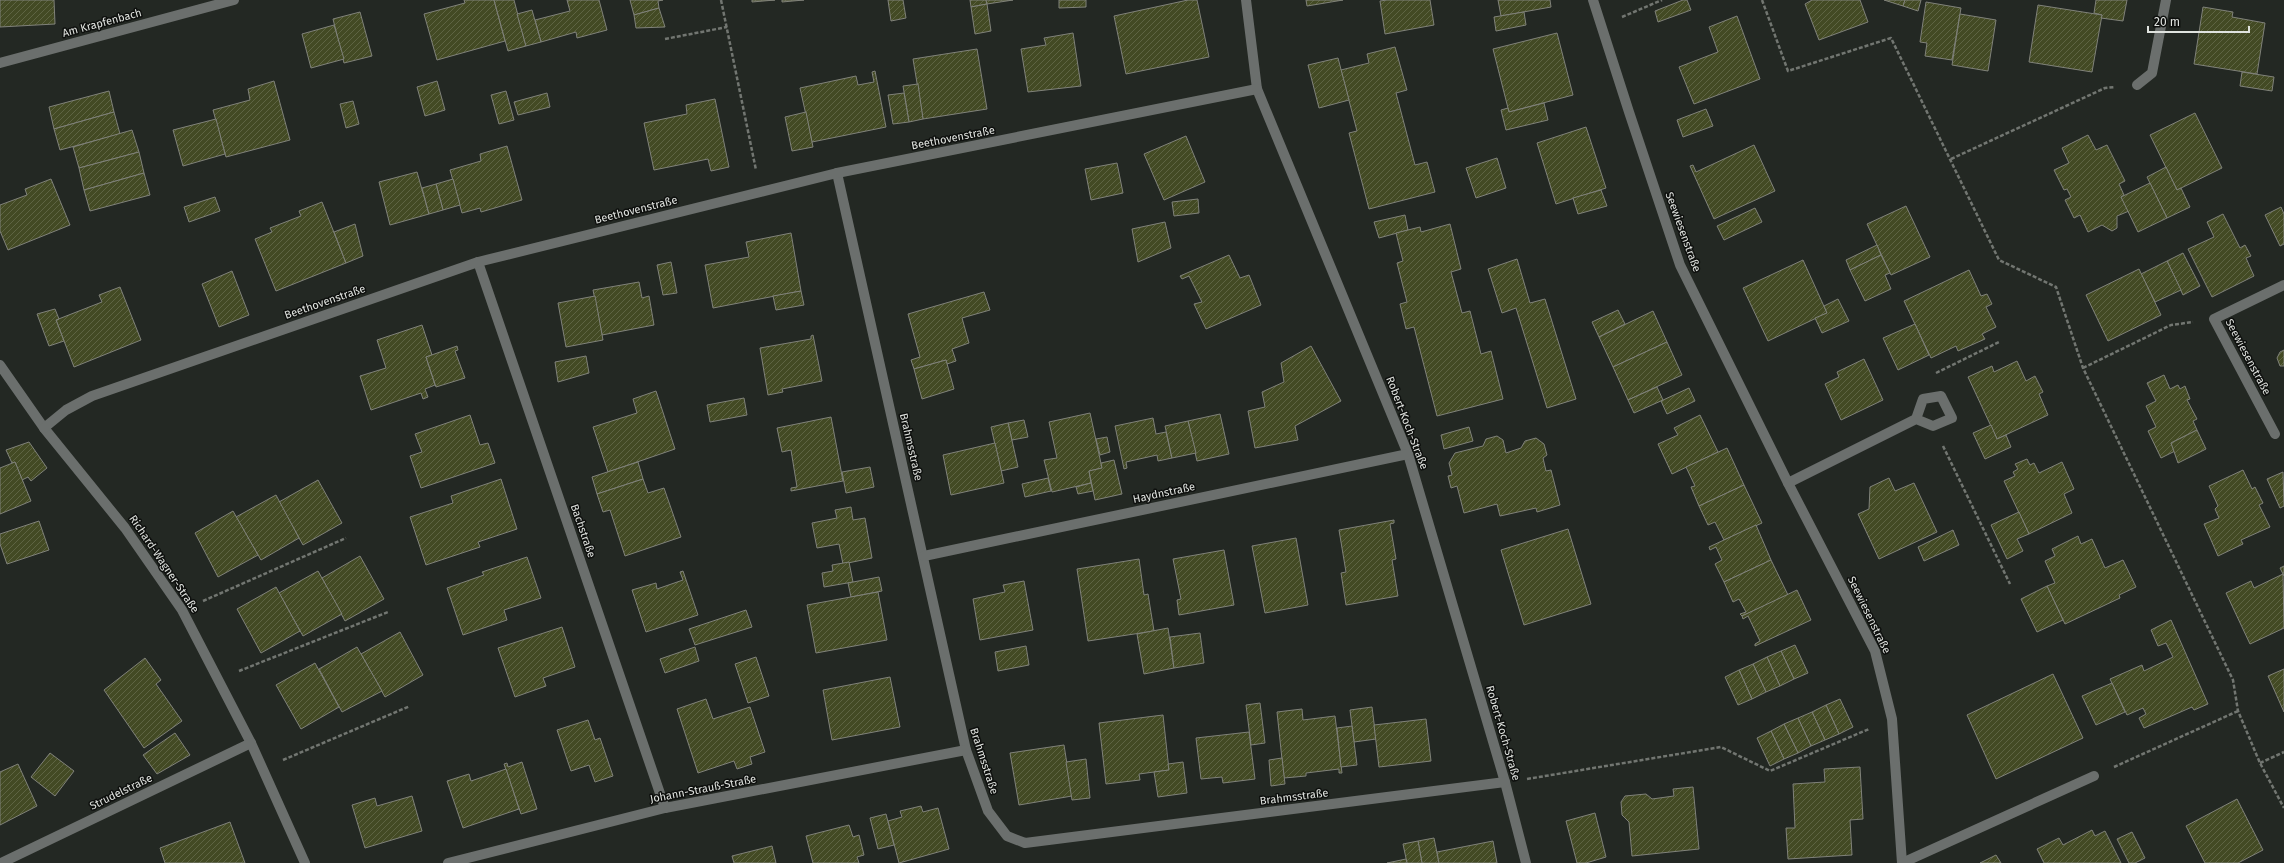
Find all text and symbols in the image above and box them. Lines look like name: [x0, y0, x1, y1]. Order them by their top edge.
street label: Am Krapfenbach: [61, 6, 143, 40]
scale bar: [2148, 8, 2249, 34]
text: 20 m: [2154, 15, 2180, 29]
street label: Beethovenstraße: [910, 124, 996, 152]
street label: Seewiesenstraße: [1663, 190, 1703, 274]
street label: Beethovenstraße: [593, 193, 679, 227]
street label: Beethovenstraße: [283, 282, 367, 322]
street label: Seewiesenstraße: [2223, 317, 2273, 397]
street label: Robert-Koch-Straße: [1383, 375, 1431, 471]
street label: Brahmsstraße: [897, 412, 925, 482]
street label: Haydnstraße: [1132, 480, 1196, 506]
street label: Bachstraße: [568, 502, 598, 560]
street label: Richard-Wagner-Straße: [126, 513, 202, 615]
street label: Seewiesenstraße: [1845, 574, 1893, 656]
street label: Robert-Koch-Straße: [1483, 684, 1523, 782]
street label: Brahmsstraße: [967, 726, 1001, 796]
street label: Strudelstraße: [88, 771, 154, 813]
street label: Johann-Strauß-Straße: [649, 772, 757, 806]
street label: Brahmsstraße: [1259, 786, 1329, 808]

